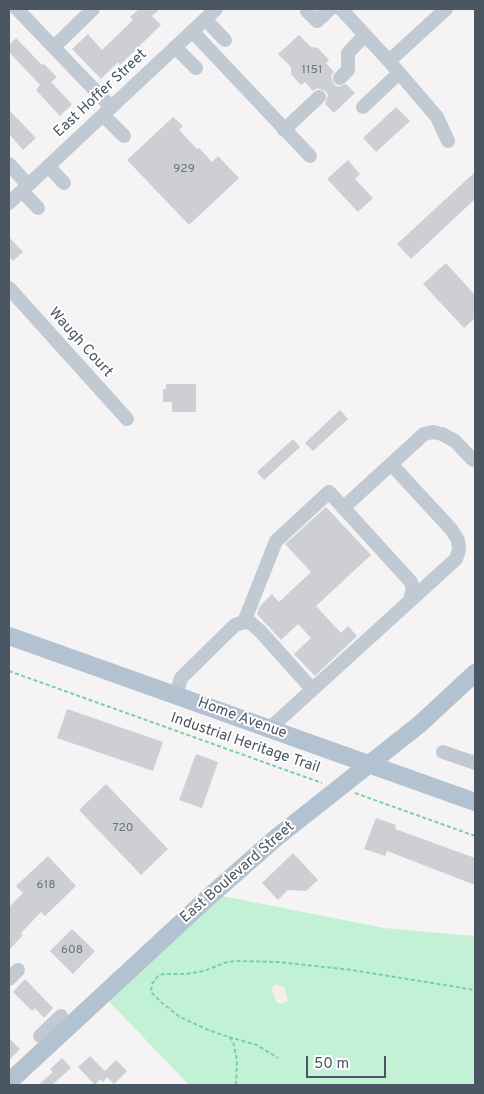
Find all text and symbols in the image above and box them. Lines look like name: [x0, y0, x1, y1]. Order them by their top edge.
street label: East Hoffer Street: [51, 46, 151, 142]
house number: 1151: [302, 64, 322, 78]
house number: 929: [173, 163, 195, 177]
street label: Waugh Court: [44, 305, 116, 381]
street label: Home Avenue: [195, 695, 289, 743]
street label: Industrial Heritage Trail: [168, 710, 322, 778]
street label: East Boulevard Street: [177, 818, 299, 928]
house number: 720: [112, 822, 134, 836]
house number: 618: [37, 879, 55, 893]
house number: 608: [61, 944, 83, 958]
scale bar: [309, 1046, 389, 1078]
text: 50 m: [314, 1055, 349, 1074]

